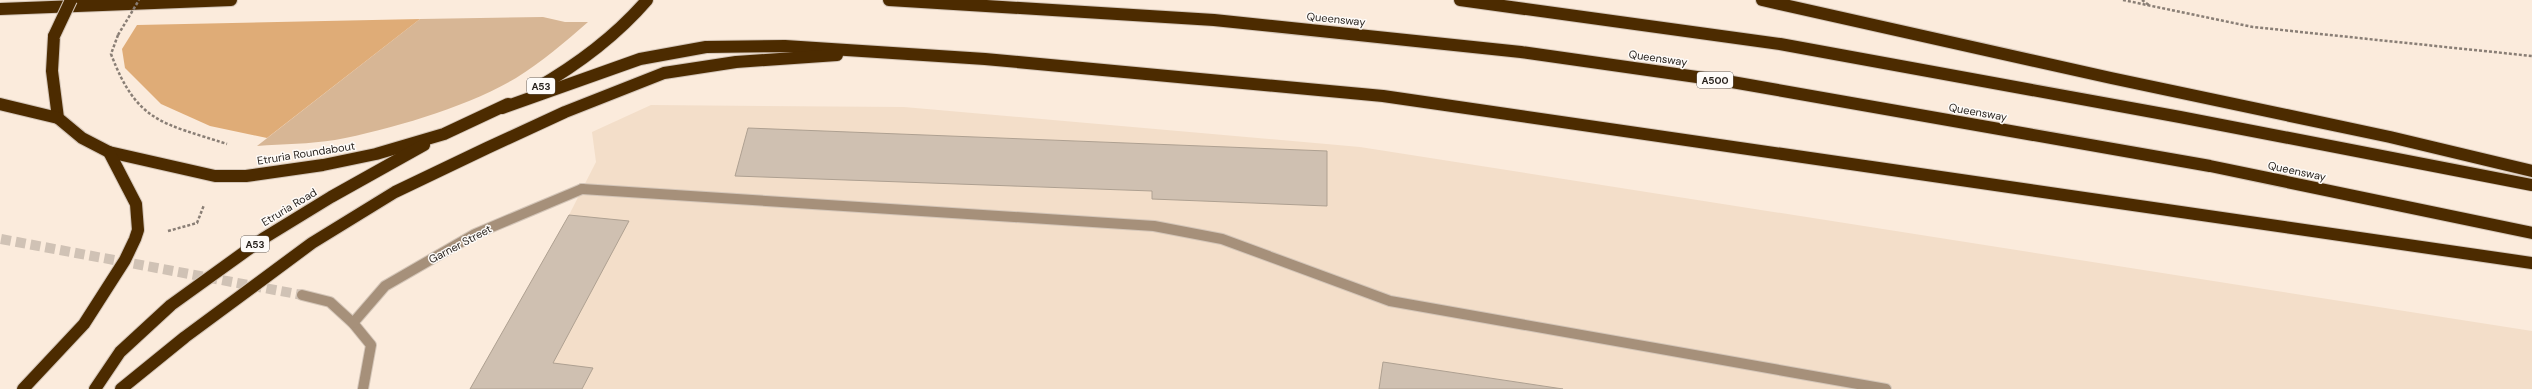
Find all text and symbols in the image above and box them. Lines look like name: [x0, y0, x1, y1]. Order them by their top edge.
street label: Queensway: [1306, 9, 1366, 29]
street label: Queensway: [1628, 47, 1688, 69]
road number: A500: [1697, 72, 1733, 88]
road number: A53: [527, 78, 555, 94]
street label: Queensway: [1948, 100, 2008, 124]
street label: Etruria Roundabout: [256, 138, 356, 168]
street label: Queensway: [2267, 158, 2327, 184]
street label: Etruria Road: [259, 185, 319, 229]
street label: Garner Street: [426, 222, 494, 266]
road number: A53: [241, 236, 269, 252]

